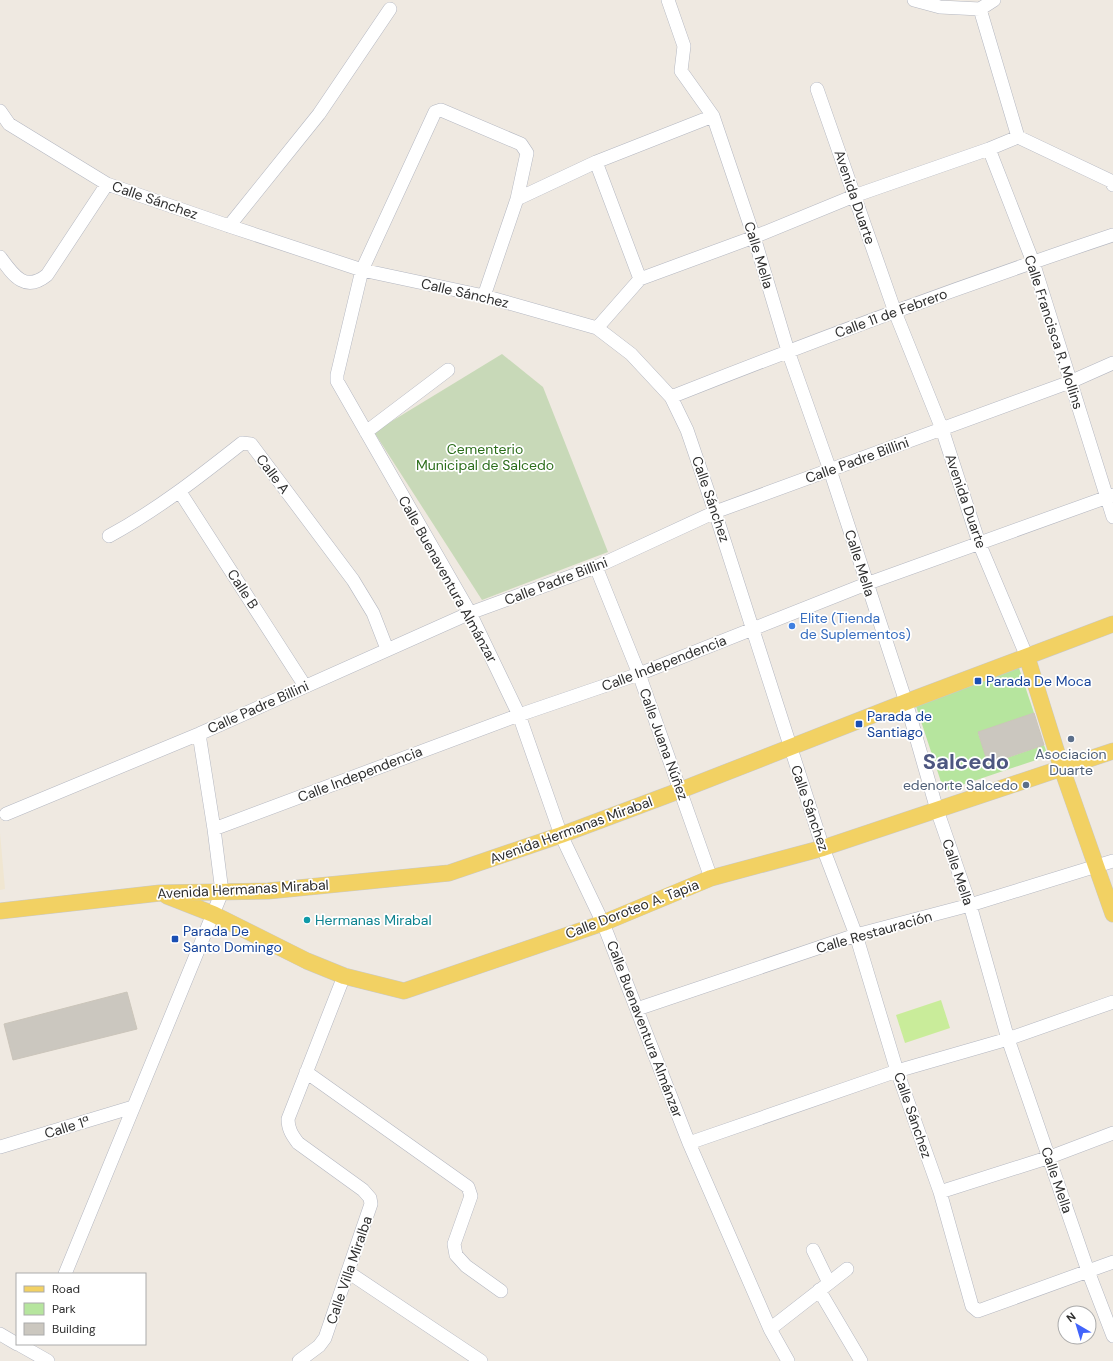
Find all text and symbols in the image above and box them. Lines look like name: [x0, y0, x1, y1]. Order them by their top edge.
street label: Avenida Duarte: [830, 147, 880, 247]
street label: Calle Sánchez: [110, 177, 200, 223]
street label: Calle Mella: [740, 219, 778, 291]
street label: Calle Francisca R. Mollins: [1021, 253, 1087, 411]
street label: Calle Sánchez: [419, 274, 511, 312]
street label: Calle 11 de Febrero: [832, 284, 950, 342]
street label: Calle Padre Billini: [803, 433, 911, 487]
park label: Cementerio Municipal de Salcedo: [416, 440, 554, 474]
street label: Calle A: [252, 451, 294, 497]
street label: Avenida Duarte: [941, 451, 991, 551]
street label: Calle Sánchez: [688, 454, 734, 544]
street label: Calle Buenaventura Almánzar: [395, 492, 501, 666]
street label: Calle Mella: [841, 527, 879, 599]
street label: Calle Padre Billini: [502, 553, 610, 609]
street label: Calle B: [223, 566, 263, 612]
place label: Elite (Tienda de Suplementos): [800, 609, 911, 643]
marker: Elite (Tienda de Suplementos): [787, 621, 797, 631]
street label: Calle Independencia: [599, 631, 729, 695]
place label: Parada De Moca: [986, 672, 1091, 690]
marker: Parada De Moca: [973, 676, 983, 686]
street label: Calle Padre Billini: [204, 677, 312, 737]
street label: Calle Juana Núñez: [635, 686, 693, 802]
place label: Parada de Santiago: [867, 707, 932, 741]
marker: Parada de Santiago: [854, 719, 864, 729]
marker: Asociacion Duarte: [1066, 734, 1076, 744]
street label: Calle Independencia: [295, 742, 425, 806]
place label: Asociacion Duarte: [1035, 745, 1107, 779]
district label: Salcedo: [923, 747, 1009, 776]
street label: Calle Sánchez: [787, 763, 833, 853]
place label: edenorte Salcedo: [903, 776, 1018, 794]
marker: edenorte Salcedo: [1021, 780, 1031, 790]
street label: Avenida Hermanas Mirabal: [487, 792, 655, 868]
street label: Calle Mella: [938, 836, 978, 908]
street label: Calle Doroteo A. Tapia: [563, 875, 701, 943]
street label: Avenida Hermanas Mirabal: [157, 876, 329, 902]
street label: Calle Restauración: [814, 907, 934, 957]
place label: Hermanas Mirabal: [315, 911, 432, 929]
marker: Hermanas Mirabal: [302, 915, 312, 925]
place label: Parada De Santo Domingo: [183, 922, 282, 956]
marker: Parada De Santo Domingo: [170, 934, 180, 944]
street label: Calle Buenaventura Almánzar: [603, 938, 687, 1120]
street label: Calle Sánchez: [890, 1070, 936, 1160]
street label: Calle 1ª: [42, 1112, 92, 1142]
street label: Calle Mella: [1037, 1144, 1077, 1216]
street label: Calle Villa Miralba: [322, 1213, 376, 1327]
legend: [16, 1273, 146, 1345]
text: Road: [52, 1281, 80, 1297]
text: Park: [52, 1301, 76, 1317]
north arrow: [1057, 1305, 1097, 1345]
text: N: [1063, 1309, 1078, 1325]
text: Building: [52, 1321, 96, 1337]

